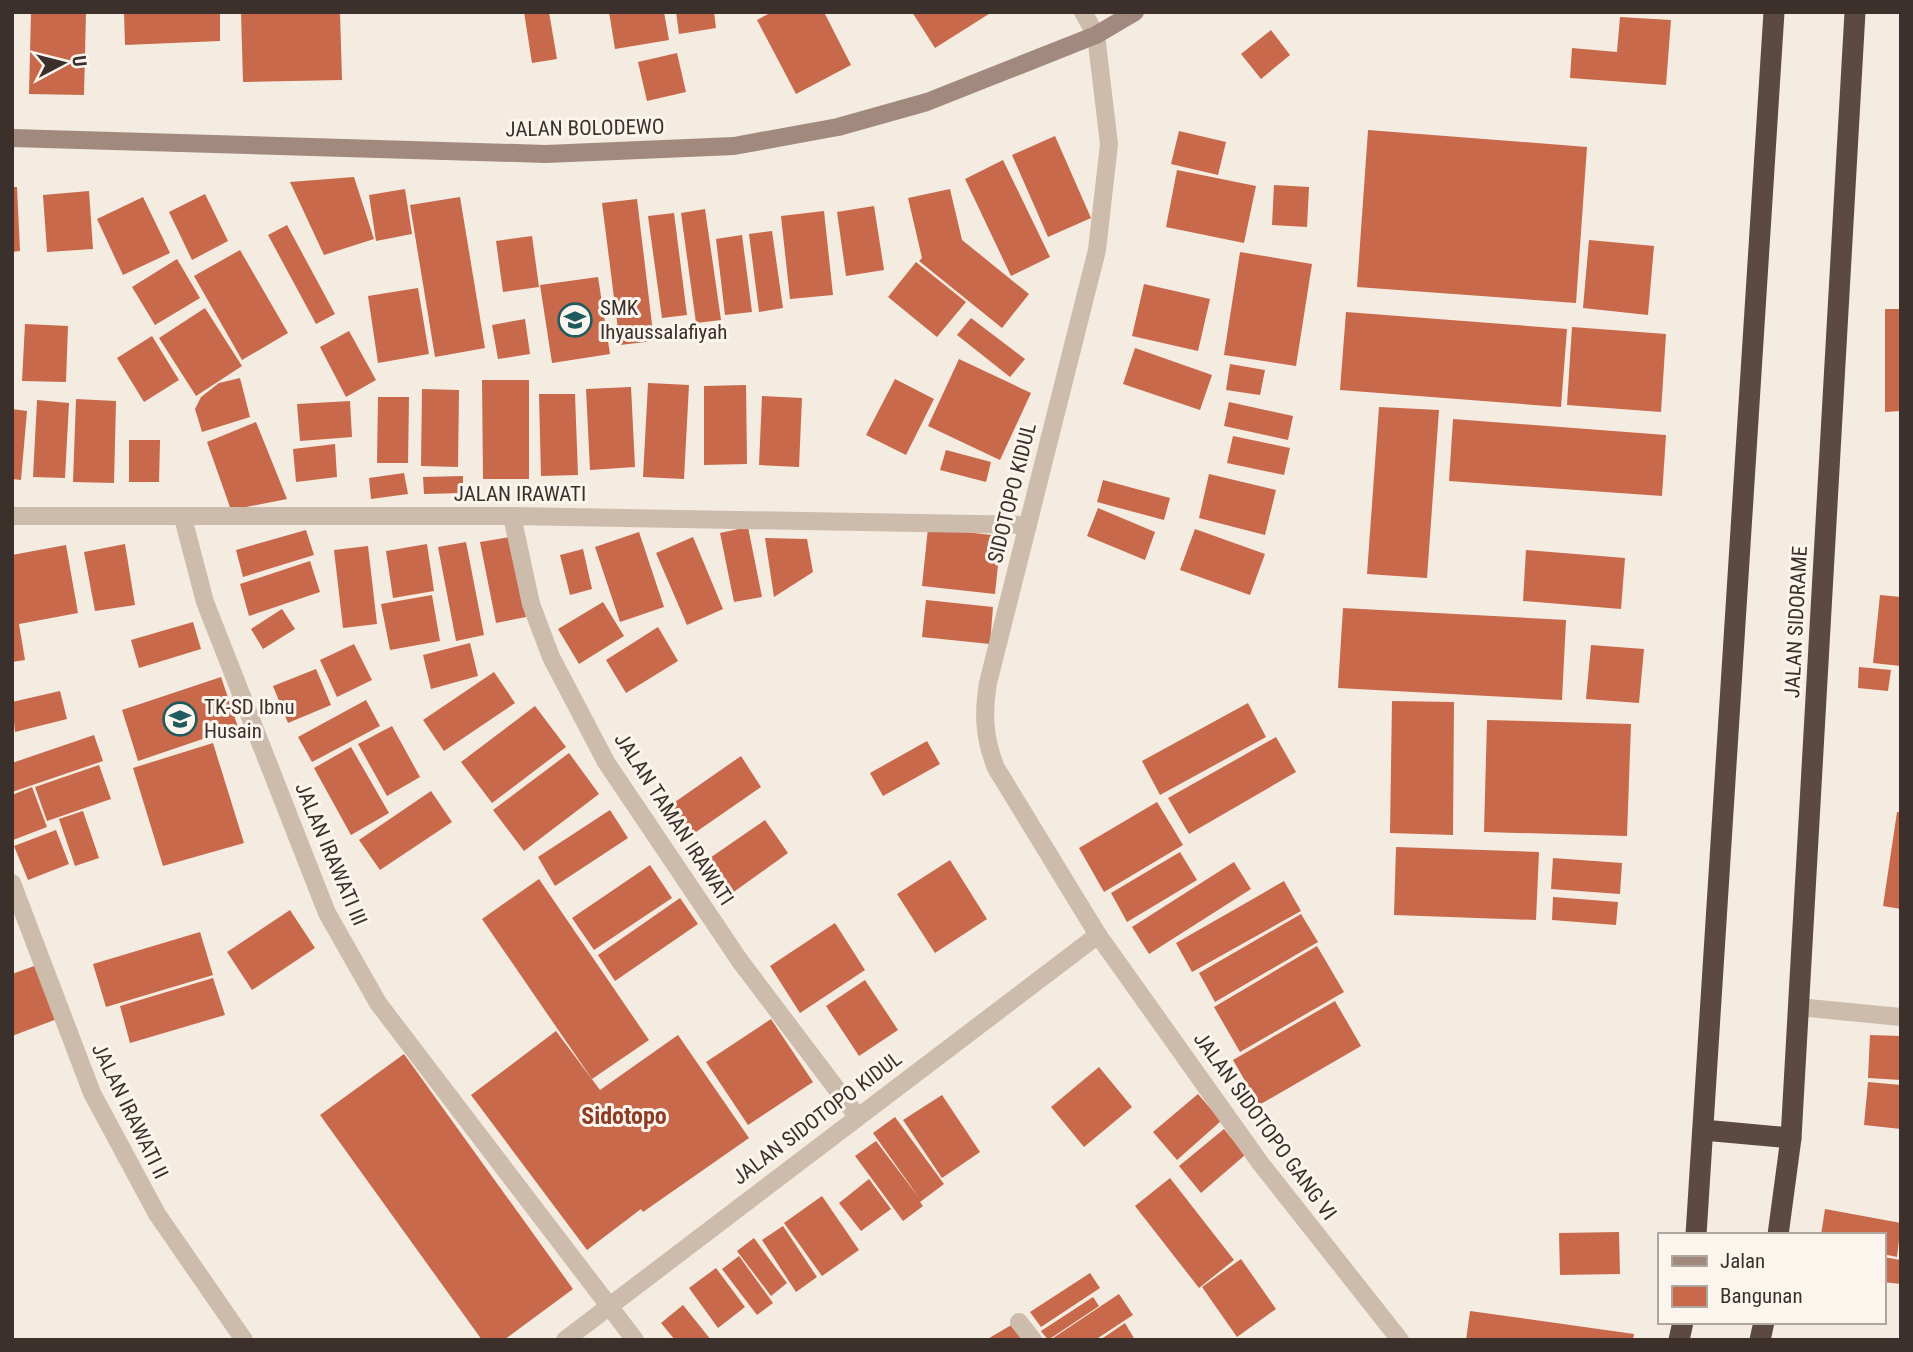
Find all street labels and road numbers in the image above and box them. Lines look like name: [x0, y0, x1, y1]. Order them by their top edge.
street label: JALAN BOLODEWO: [505, 115, 665, 141]
street label: SIDOTOPO KIDUL: [983, 421, 1041, 565]
street label: JALAN IRAWATI: [454, 482, 586, 506]
street label: JALAN SIDORAME: [1780, 545, 1812, 699]
street label: JALAN TAMAN IRAWATI: [609, 728, 739, 910]
street label: JALAN IRAWATI III: [290, 779, 372, 929]
street label: JALAN SIDOTOPO GANG VI: [1189, 1027, 1341, 1225]
street label: JALAN IRAWATI II: [87, 1039, 173, 1183]
street label: JALAN SIDOTOPO KIDUL: [728, 1047, 906, 1189]

